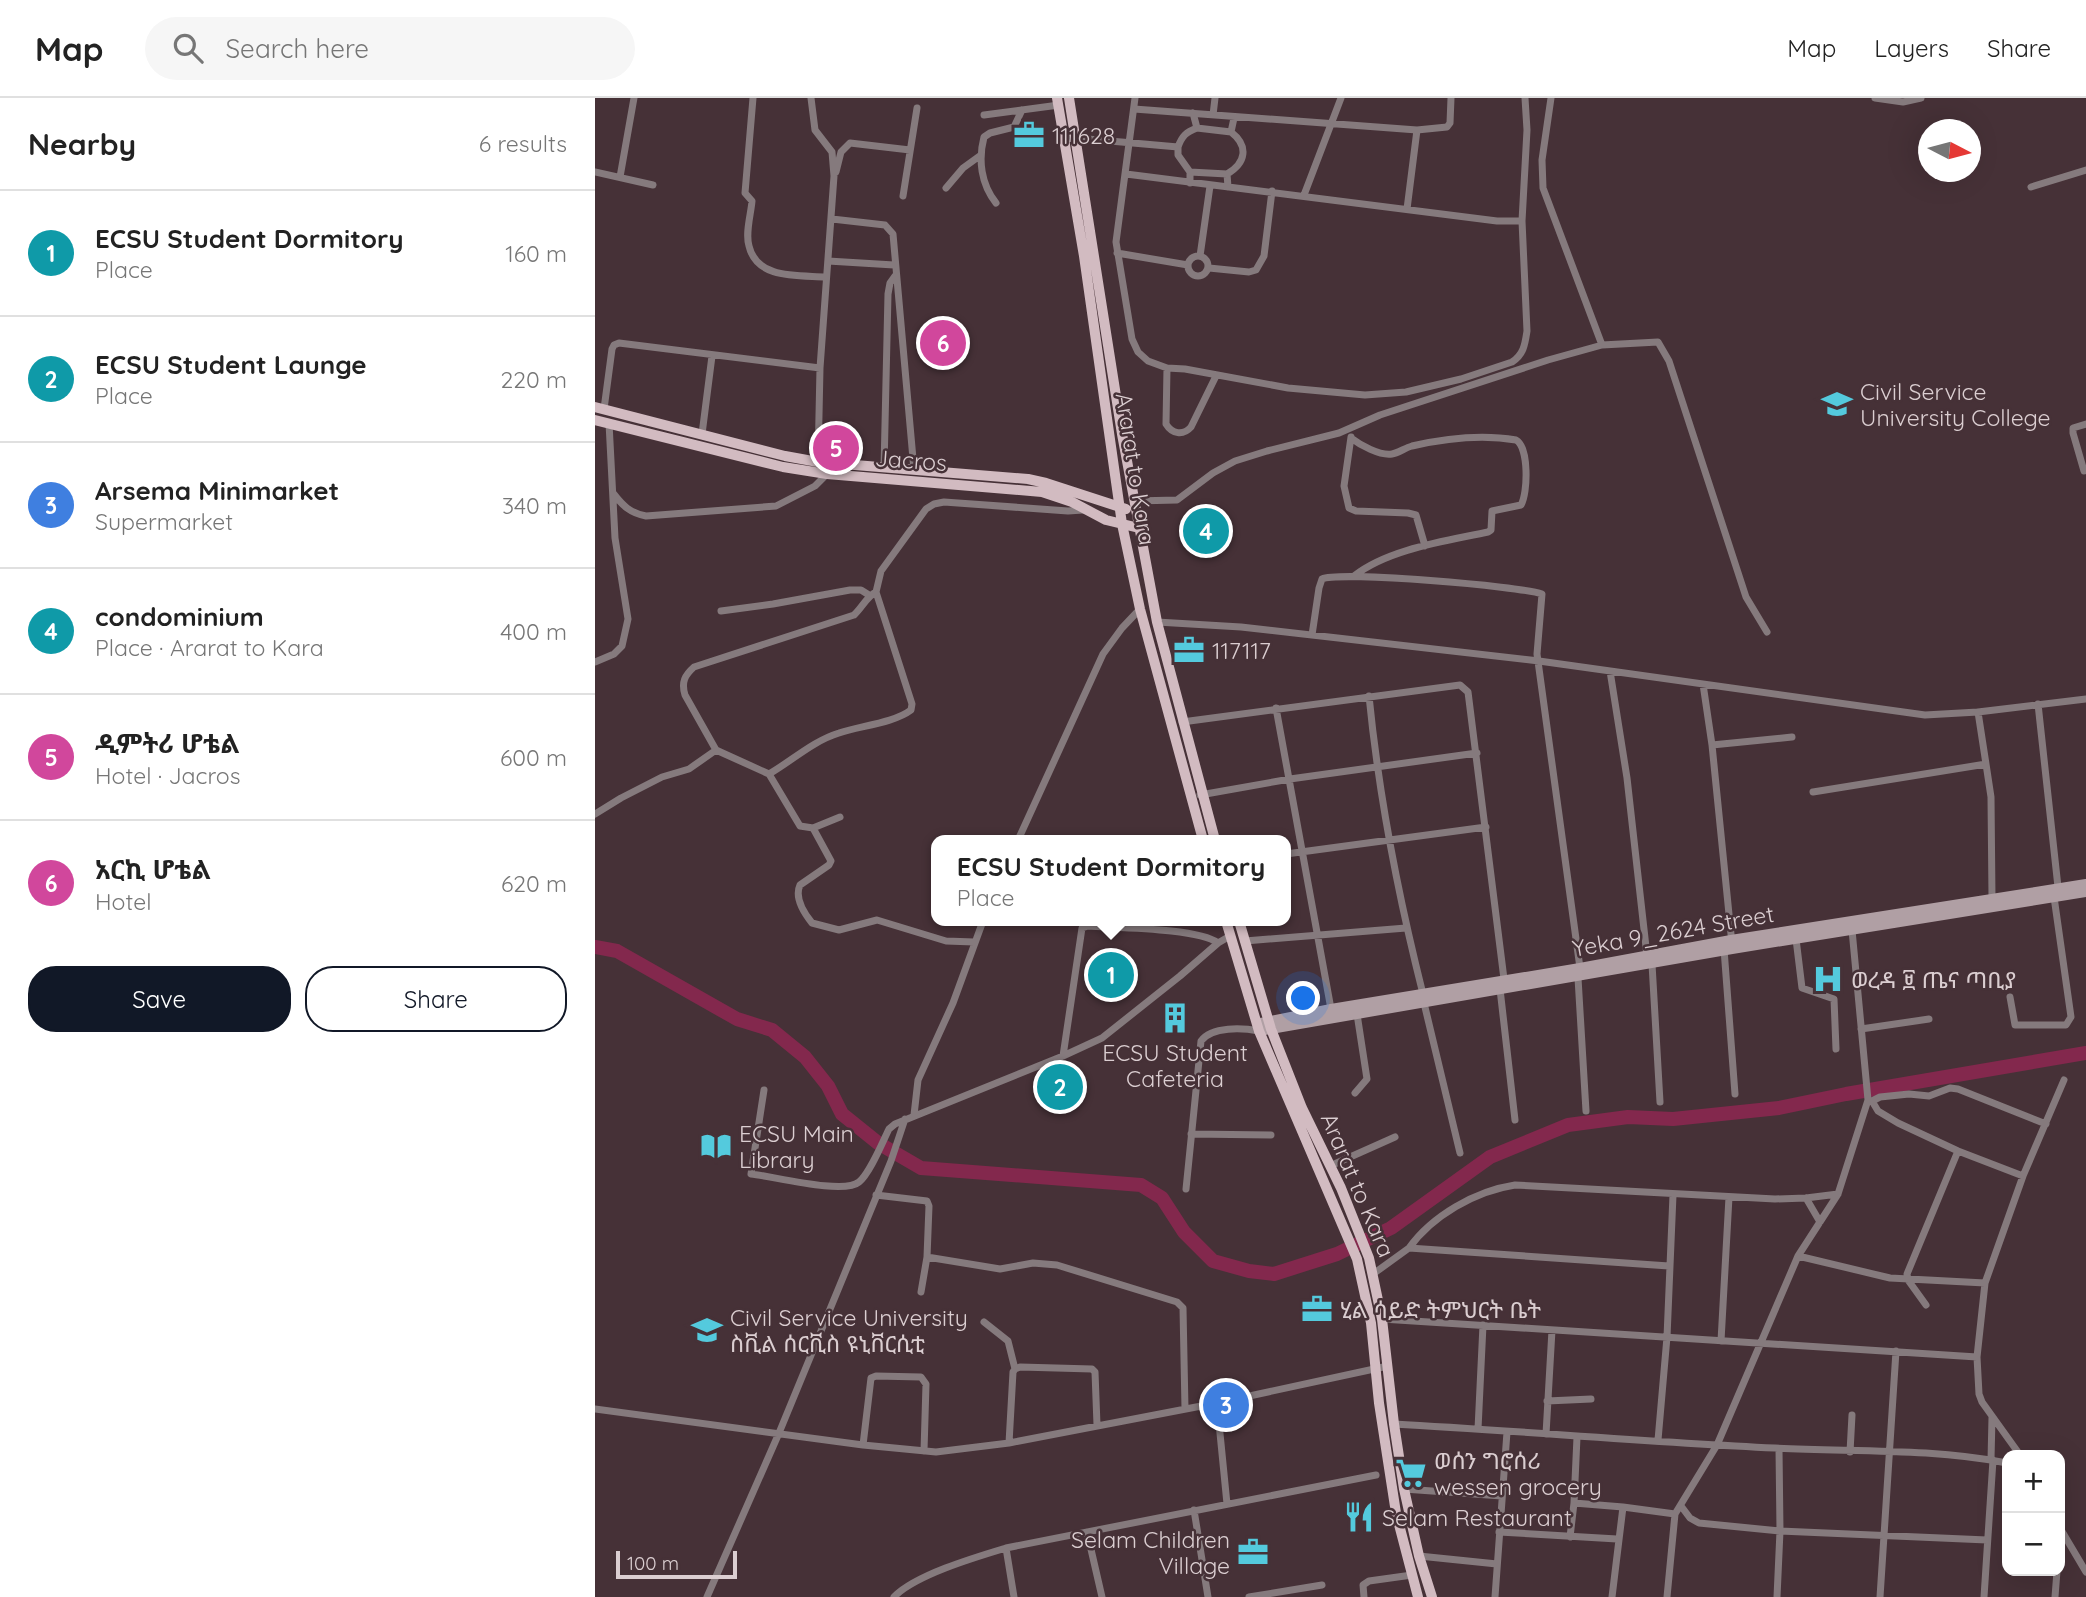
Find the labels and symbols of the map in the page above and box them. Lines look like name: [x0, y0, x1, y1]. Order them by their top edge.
office icon: 111628: [1012, 118, 1046, 152]
north arrow: [1918, 119, 1981, 182]
place label: 111628: [1052, 121, 1115, 150]
pin: 6: [920, 317, 966, 369]
place label: Civil Service University College: [1860, 377, 2050, 432]
school or university icon: Civil Service University College: [1820, 387, 1854, 421]
street label: Ararat to Kara: [1110, 391, 1162, 547]
pin: 5: [813, 422, 859, 474]
street label: Jacros: [874, 443, 948, 477]
pin: 4: [1183, 505, 1229, 557]
office icon: 117117: [1172, 633, 1206, 667]
place label: 117117: [1212, 636, 1271, 665]
street label: Yeka 9_2624 Street: [1570, 899, 1776, 963]
pin: 1: [1088, 949, 1134, 1001]
hospital icon: ወረዳ ፱ ጤና ጣቢያ: [1811, 962, 1845, 996]
place label: ወረዳ ፱ ጤና ጣቢያ: [1851, 965, 2016, 994]
your location: [1286, 981, 1320, 1015]
building icon: ECSU Student Cafeteria: [1158, 1001, 1192, 1035]
place label: ECSU Student Cafeteria: [1102, 1038, 1248, 1093]
pin: 2: [1037, 1061, 1083, 1113]
street label: Ararat to Kara: [1315, 1109, 1401, 1261]
place label: ECSU Main Library: [739, 1119, 854, 1174]
library icon: ECSU Main Library: [699, 1129, 733, 1163]
office icon: ሂል ሳይድ ትምህርት ቤት: [1300, 1292, 1334, 1326]
place label: ሂል ሳይድ ትምህርት ቤት: [1340, 1295, 1541, 1324]
place label: Civil Service University ስቪል ሰርቪስ ዩኒቨርሲቲ: [730, 1303, 968, 1358]
school or university icon: Civil Service University ስቪል ሰርቪስ ዩኒቨርሲቲ: [690, 1313, 724, 1347]
pin: 3: [1203, 1379, 1249, 1431]
place label: ወሰን ግሮሰሪ wessen grocery: [1434, 1446, 1602, 1501]
supermarket icon: ወሰን ግሮሰሪ wessen grocery: [1394, 1456, 1428, 1490]
restaurant icon: Selam Restaurant: [1342, 1500, 1376, 1534]
place label: Selam Restaurant: [1382, 1503, 1572, 1532]
place label: Selam Children Village: [1071, 1525, 1230, 1580]
office icon: Selam Children Village: [1236, 1535, 1270, 1569]
scale bar: [616, 1548, 737, 1580]

